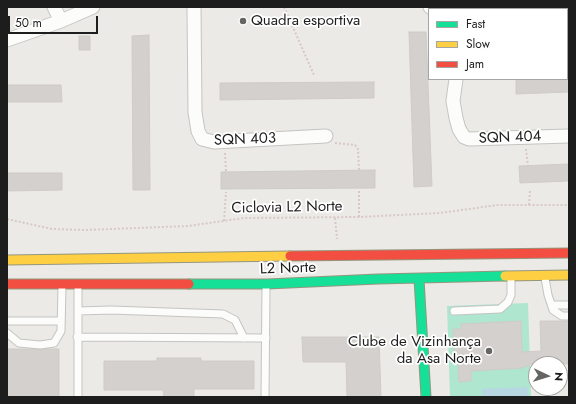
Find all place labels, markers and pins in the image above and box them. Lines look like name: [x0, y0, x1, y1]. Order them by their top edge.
place label: Quadra esportiva: [251, 12, 360, 30]
marker: Quadra esportiva: [238, 16, 248, 26]
place label: Clube de Vizinhança da Asa Norte: [348, 333, 481, 368]
marker: Clube de Vizinhança da Asa Norte: [484, 346, 494, 356]

